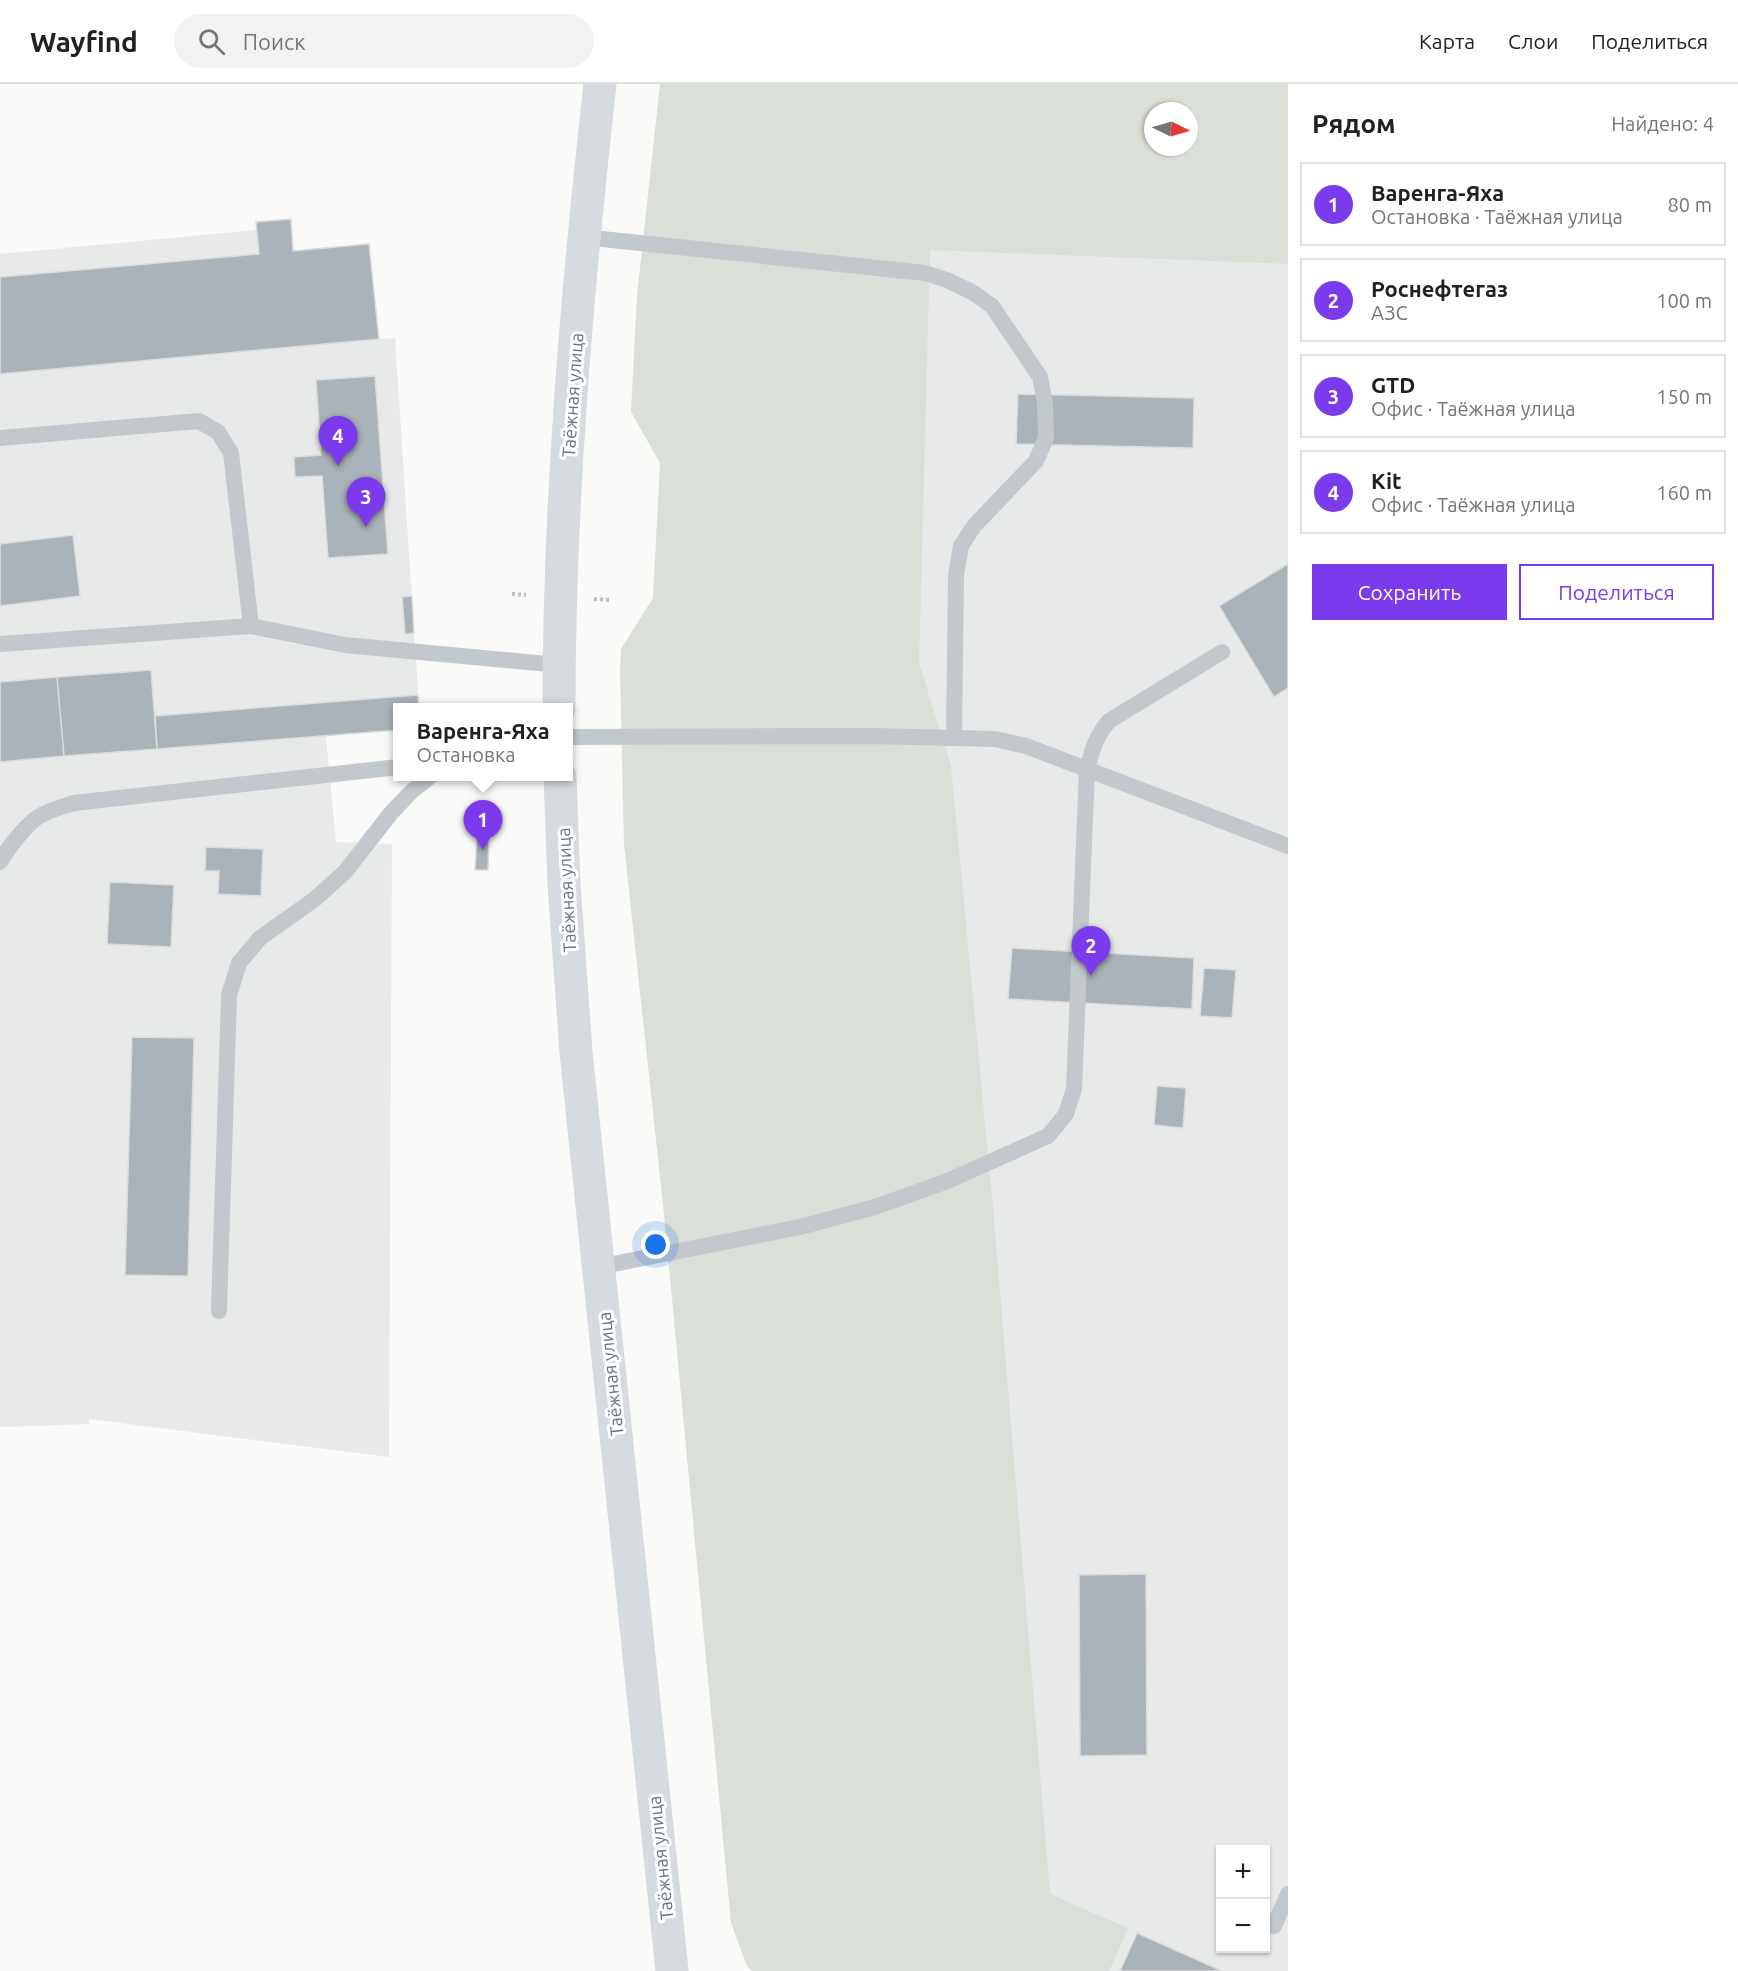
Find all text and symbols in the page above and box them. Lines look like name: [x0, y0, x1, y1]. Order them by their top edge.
search box: [174, 14, 594, 68]
icon: search: [195, 25, 228, 58]
text: Wayfind: [30, 26, 138, 57]
text: Поиск: [243, 29, 305, 54]
text: Карта: [1419, 29, 1475, 53]
text: Слои: [1508, 29, 1558, 53]
text: Поделиться: [1591, 29, 1708, 53]
north arrow: [1144, 102, 1198, 156]
text: Рядом: [1312, 109, 1396, 138]
text: Найдено: 4: [1611, 112, 1714, 135]
text: Варенга-Яха: [1371, 180, 1504, 205]
text: 1: [1328, 193, 1339, 216]
text: 80 m: [1668, 193, 1712, 216]
text: Остановка · Таёжная улица: [1371, 205, 1623, 228]
text: Роснефтегаз: [1371, 276, 1508, 301]
text: 2: [1328, 289, 1339, 312]
text: 100 m: [1656, 289, 1712, 312]
text: АЗС: [1371, 301, 1408, 324]
street label: Таёжная улица: [558, 332, 586, 458]
text: GTD: [1371, 372, 1415, 397]
text: 3: [1328, 385, 1339, 408]
text: 150 m: [1656, 385, 1712, 408]
text: Офис · Таёжная улица: [1371, 397, 1575, 420]
pin: 4: [318, 416, 358, 466]
text: Kit: [1371, 468, 1402, 493]
pin: 3: [346, 478, 386, 527]
text: 4: [1328, 481, 1339, 504]
text: 160 m: [1656, 481, 1712, 504]
text: Офис · Таёжная улица: [1371, 493, 1575, 516]
button: Сохранить: [1312, 564, 1507, 620]
button: Поделиться: [1519, 564, 1714, 620]
popup: [393, 703, 573, 781]
text: Варенга-Яха: [416, 718, 550, 743]
text: Остановка: [416, 743, 516, 766]
pin: 1: [464, 800, 502, 850]
street label: Таёжная улица: [553, 827, 579, 953]
pin: 2: [1072, 926, 1110, 976]
your location: [641, 1230, 670, 1259]
street label: Таёжная улица: [594, 1311, 626, 1437]
street label: Таёжная улица: [644, 1795, 676, 1921]
map controls: [1216, 1845, 1270, 1953]
button: +: [1216, 1845, 1270, 1899]
button: −: [1216, 1899, 1270, 1953]

